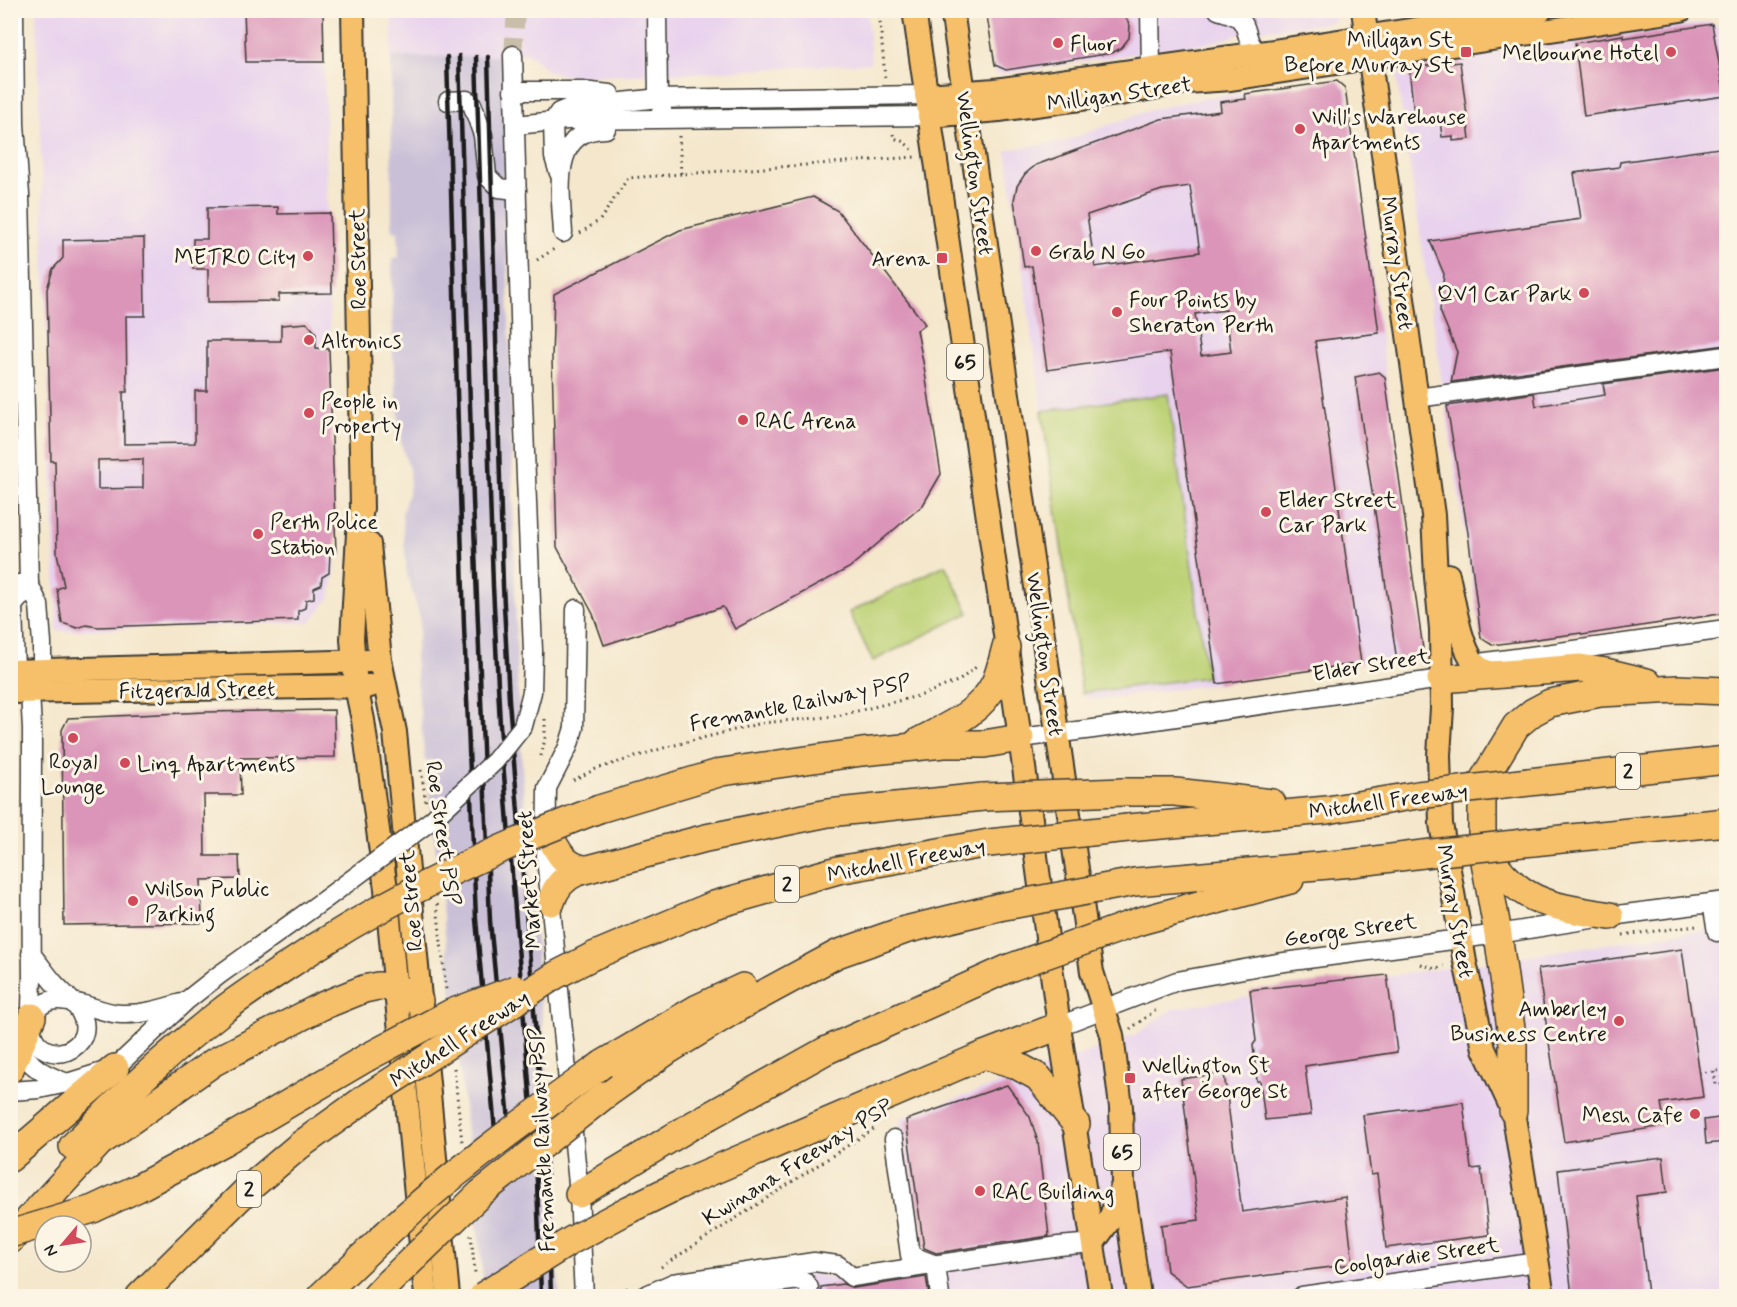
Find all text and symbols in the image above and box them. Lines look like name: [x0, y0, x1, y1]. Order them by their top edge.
place label: Milligan St Before Murray St: [1284, 27, 1454, 82]
place label: Fluor: [1070, 31, 1117, 59]
marker: Fluor: [1051, 36, 1065, 50]
place label: Melbourne Hotel: [1502, 40, 1659, 68]
marker: Milligan St Before Murray St: [1459, 45, 1473, 59]
marker: Melbourne Hotel: [1664, 45, 1678, 59]
street label: Milligan Street: [1045, 71, 1194, 120]
street label: Wellington Street: [946, 89, 999, 257]
place label: Will's Warehouse Apartments: [1312, 104, 1466, 159]
marker: Will's Warehouse Apartments: [1293, 122, 1307, 136]
street label: Murray Street: [1373, 195, 1419, 332]
street label: Roe Street: [344, 208, 374, 310]
place label: Grab N Go: [1048, 239, 1145, 267]
place label: METRO City: [174, 244, 296, 272]
marker: Grab N Go: [1029, 244, 1043, 258]
place label: Arena: [871, 246, 931, 274]
marker: METRO City: [301, 249, 315, 263]
marker: Arena: [935, 251, 949, 265]
place label: QV1 Car Park: [1437, 281, 1572, 309]
marker: QV1 Car Park: [1577, 286, 1591, 300]
place label: Four Points by Sheraton Perth: [1129, 287, 1274, 340]
marker: Four Points by Sheraton Perth: [1110, 305, 1124, 319]
place label: Altronics: [321, 328, 402, 356]
marker: Altronics: [302, 333, 316, 347]
road number: 65: [947, 344, 983, 380]
place label: People in Property: [321, 388, 401, 441]
marker: People in Property: [302, 406, 316, 420]
place label: RAC Arena: [755, 408, 857, 436]
marker: RAC Arena: [736, 413, 750, 427]
place label: Elder Street Car Park: [1278, 487, 1397, 540]
marker: Elder Street Car Park: [1259, 505, 1273, 519]
place label: Perth Police Station: [270, 509, 378, 562]
marker: Perth Police Station: [251, 527, 265, 541]
street label: Wellington Street: [1016, 570, 1069, 738]
street label: Elder Street: [1311, 643, 1432, 689]
street label: Fremantle Railway PSP: [687, 669, 913, 739]
street label: Fitzgerald Street: [118, 676, 276, 707]
marker: Royal Lounge: [66, 731, 80, 745]
place label: Royal Lounge: [41, 749, 105, 805]
place label: Linq Apartments: [137, 751, 295, 781]
road number: 2: [1616, 753, 1640, 789]
marker: Linq Apartments: [118, 756, 132, 770]
street label: Roe Street PSP: [418, 759, 466, 907]
street label: Mitchell Freeway: [1307, 777, 1470, 827]
street label: Market Street: [511, 810, 549, 950]
street label: Mitchell Freeway: [825, 832, 988, 890]
street label: Murray Street: [1429, 843, 1480, 980]
street label: Roe Street: [394, 849, 430, 952]
road number: 2: [775, 866, 799, 902]
place label: Wilson Public Parking: [145, 876, 269, 932]
marker: Wilson Public Parking: [126, 894, 140, 908]
street label: George Street: [1282, 908, 1419, 957]
street label: Mitchell Freeway: [385, 984, 535, 1095]
place label: Amberley Business Centre: [1450, 996, 1607, 1049]
marker: Amberley Business Centre: [1612, 1014, 1626, 1028]
street label: Fremantle Railway PSP: [523, 1027, 563, 1253]
place label: Wellington St after George St: [1142, 1053, 1288, 1109]
marker: Wellington St after George St: [1123, 1071, 1137, 1085]
street label: Kwinana Freeway PSP: [698, 1092, 899, 1233]
place label: Mesh Cafe: [1582, 1102, 1683, 1130]
marker: Mesh Cafe: [1688, 1107, 1702, 1121]
road number: 65: [1104, 1134, 1140, 1170]
road number: 2: [237, 1171, 261, 1207]
place label: RAC Building: [992, 1179, 1114, 1208]
marker: RAC Building: [973, 1184, 987, 1198]
north arrow: [33, 1214, 93, 1274]
street label: Coolgardie Street: [1332, 1231, 1501, 1285]
text: N: [39, 1241, 63, 1260]

